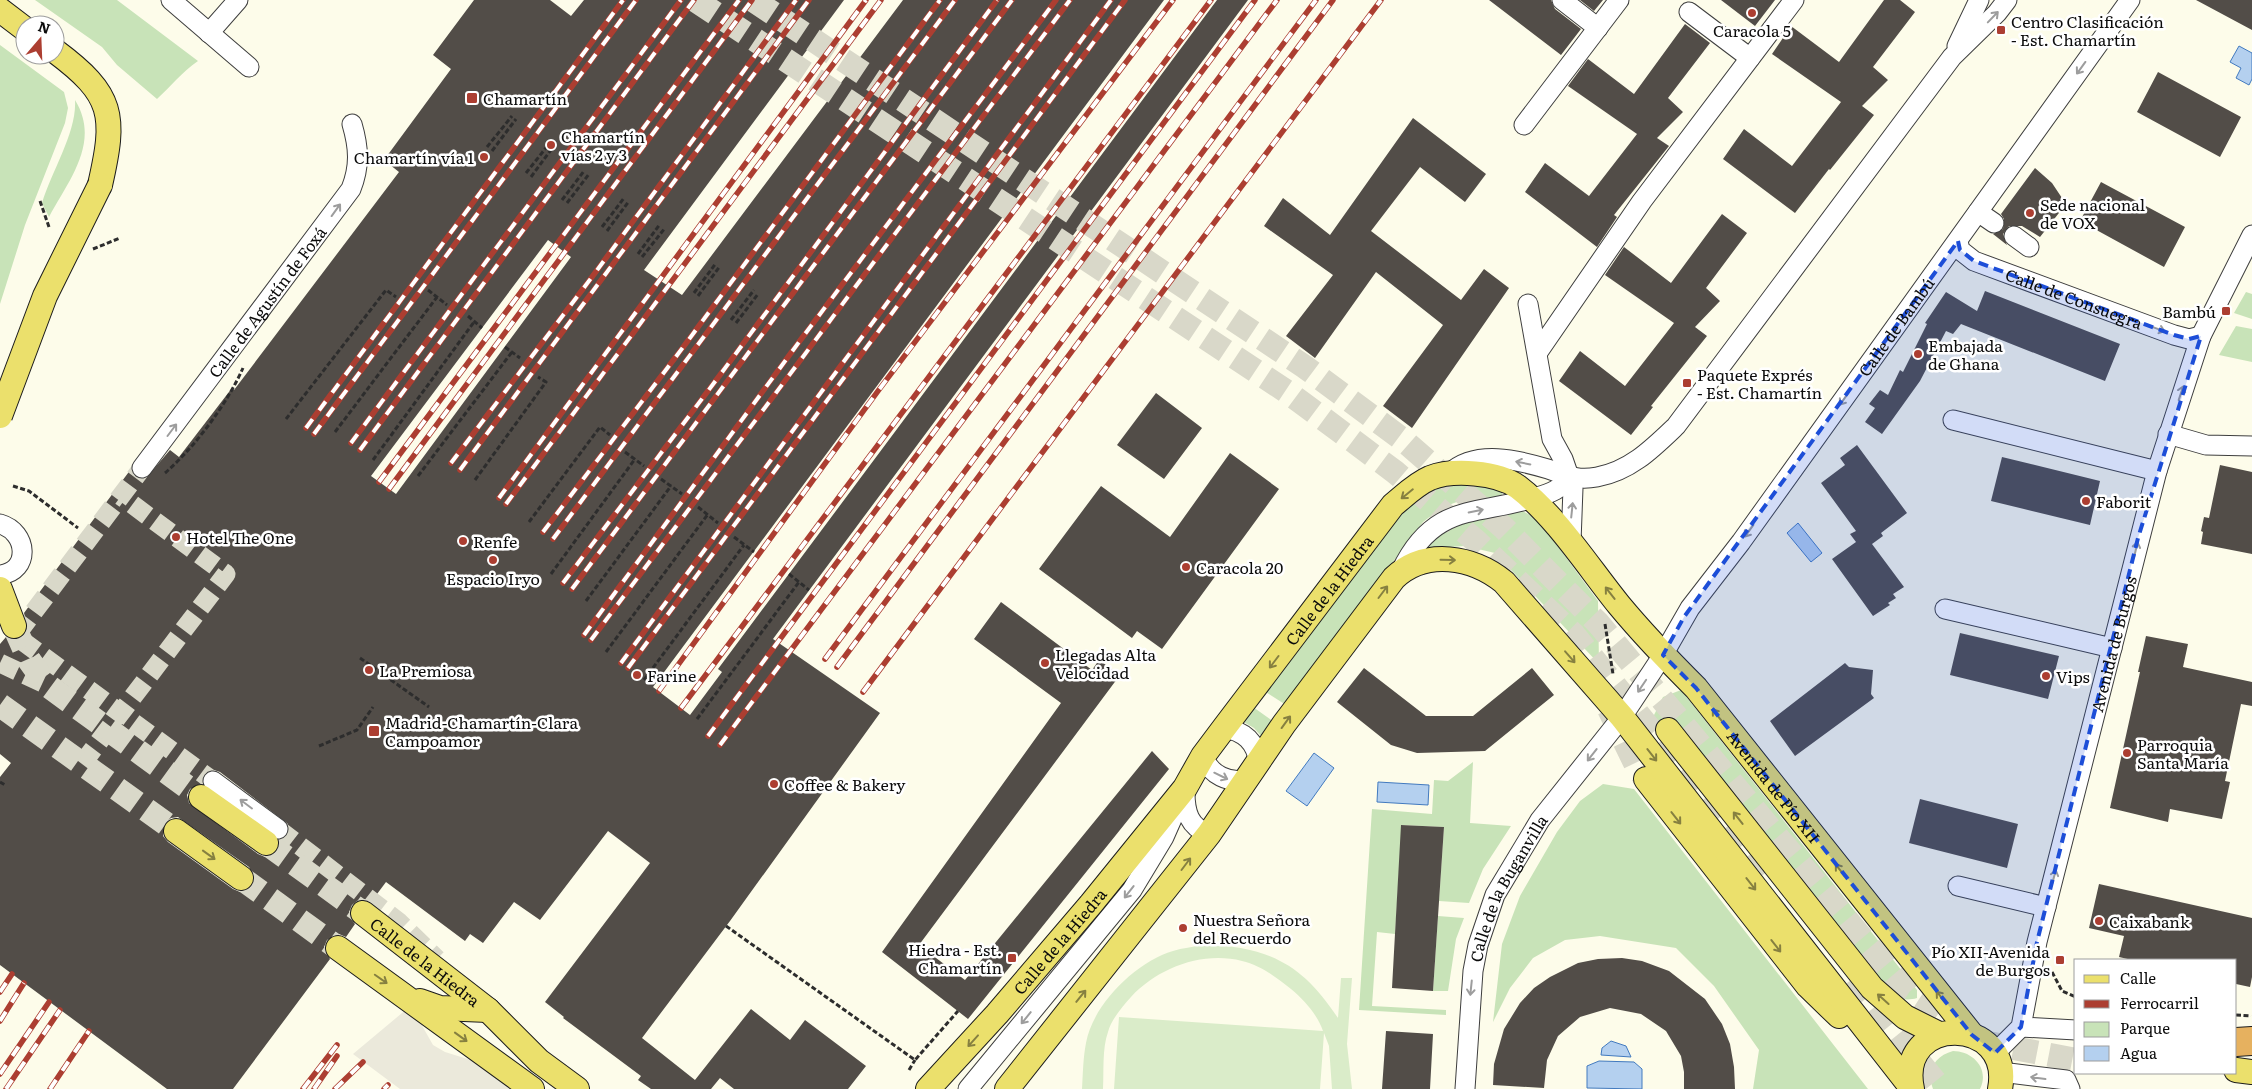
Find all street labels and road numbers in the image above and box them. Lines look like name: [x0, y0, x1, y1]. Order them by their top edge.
street label: Calle de Agustín de Foxá: [202, 221, 332, 382]
street label: Calle de Consuegra: [2002, 262, 2147, 335]
street label: Calle de Bambú: [1852, 272, 1940, 381]
street label: Calle de la Hiedra: [1279, 529, 1379, 650]
street label: Avenida de Burgos: [2084, 573, 2142, 714]
street label: Avenida de Pío XII: [1722, 725, 1827, 848]
street label: Calle de la Buganvilla: [1463, 808, 1553, 964]
street label: Calle de la Hiedra: [1007, 882, 1112, 999]
street label: Calle de la Hiedra: [365, 911, 486, 1012]

